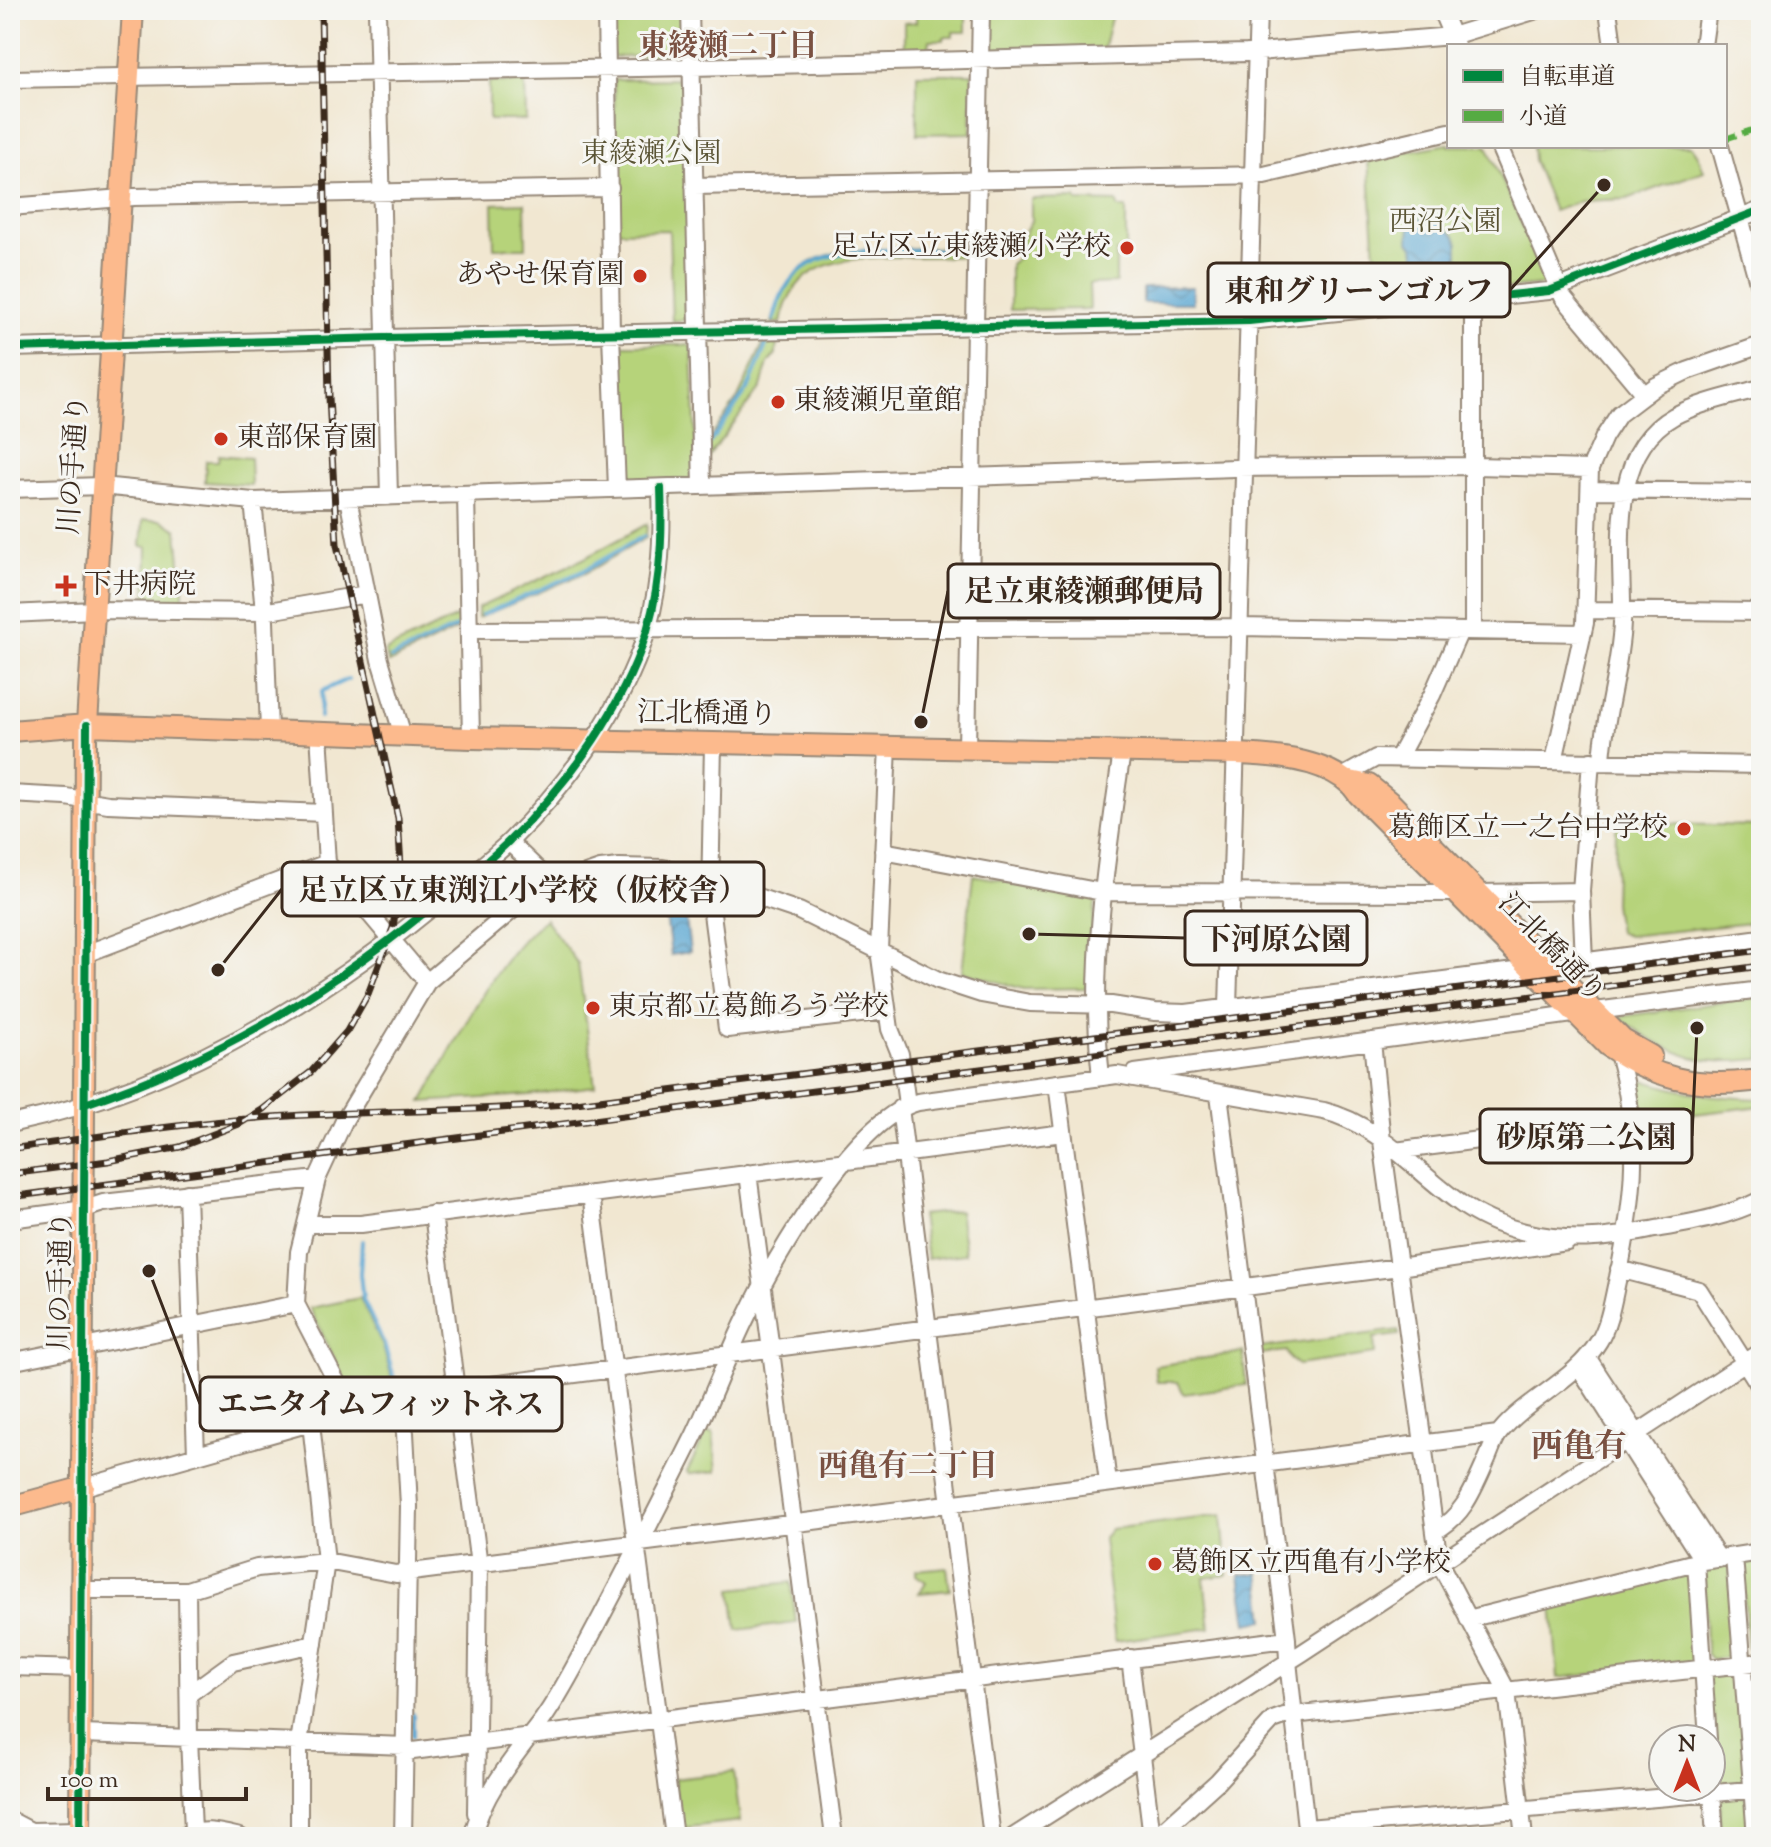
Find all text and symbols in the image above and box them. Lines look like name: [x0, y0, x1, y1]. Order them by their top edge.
district label: 東綾瀬二丁目: [638, 26, 818, 69]
legend: [1447, 44, 1727, 148]
text: 自転車道: [1519, 61, 1615, 95]
text: 小道: [1519, 101, 1567, 135]
park label: 東綾瀬公園: [581, 135, 721, 175]
park label: 西沼公園: [1389, 203, 1501, 243]
place label: 足立区立東綾瀬小学校: [831, 228, 1111, 268]
marker: 足立区立東綾瀬小学校: [1118, 239, 1136, 257]
place label: あやせ保育園: [456, 256, 624, 296]
callout: 東和グリーンゴルフ: [1208, 263, 1510, 317]
marker: あやせ保育園: [631, 267, 649, 285]
text: 東和グリーンゴルフ: [1224, 272, 1494, 315]
place label: 東綾瀬児童館: [794, 382, 962, 422]
marker: 東綾瀬児童館: [769, 393, 787, 411]
street label: 川の手通り: [50, 394, 100, 536]
place label: 東部保育園: [237, 419, 377, 459]
marker: 東部保育園: [212, 430, 230, 448]
callout: 足立東綾瀬郵便局: [948, 564, 1220, 618]
place label: 下井病院: [84, 566, 196, 606]
text: 足立東綾瀬郵便局: [964, 572, 1204, 615]
marker: 下井病院: [55, 575, 77, 597]
street label: 江北橋通り: [637, 694, 777, 736]
place label: 葛飾区立一之台中学校: [1388, 809, 1668, 849]
marker: 葛飾区立一之台中学校: [1675, 820, 1693, 838]
callout: 足立区立東渕江小学校（仮校舎）: [282, 862, 764, 916]
text: 足立区立東渕江小学校（仮校舎）: [298, 871, 748, 914]
street label: 江北橋通り: [1488, 885, 1614, 1013]
callout: 下河原公園: [1185, 911, 1367, 965]
text: 下河原公園: [1201, 920, 1351, 963]
place label: 東京都立葛飾ろう学校: [609, 988, 889, 1028]
marker: 東京都立葛飾ろう学校: [584, 999, 602, 1017]
callout: 砂原第二公園: [1480, 1109, 1692, 1163]
text: 砂原第二公園: [1496, 1118, 1676, 1161]
street label: 川の手通り: [41, 1211, 83, 1351]
callout: エニタイムフィットネス: [200, 1377, 562, 1431]
text: エニタイムフィットネス: [218, 1385, 544, 1428]
district label: 西亀有: [1531, 1425, 1627, 1471]
district label: 西亀有二丁目: [818, 1446, 998, 1489]
place label: 葛飾区立西亀有小学校: [1171, 1544, 1451, 1584]
marker: 葛飾区立西亀有小学校: [1146, 1555, 1164, 1573]
north arrow: [1647, 1723, 1727, 1803]
text: N: [1678, 1730, 1696, 1762]
scale bar: [48, 1751, 246, 1801]
text: 100 m: [60, 1764, 118, 1798]

